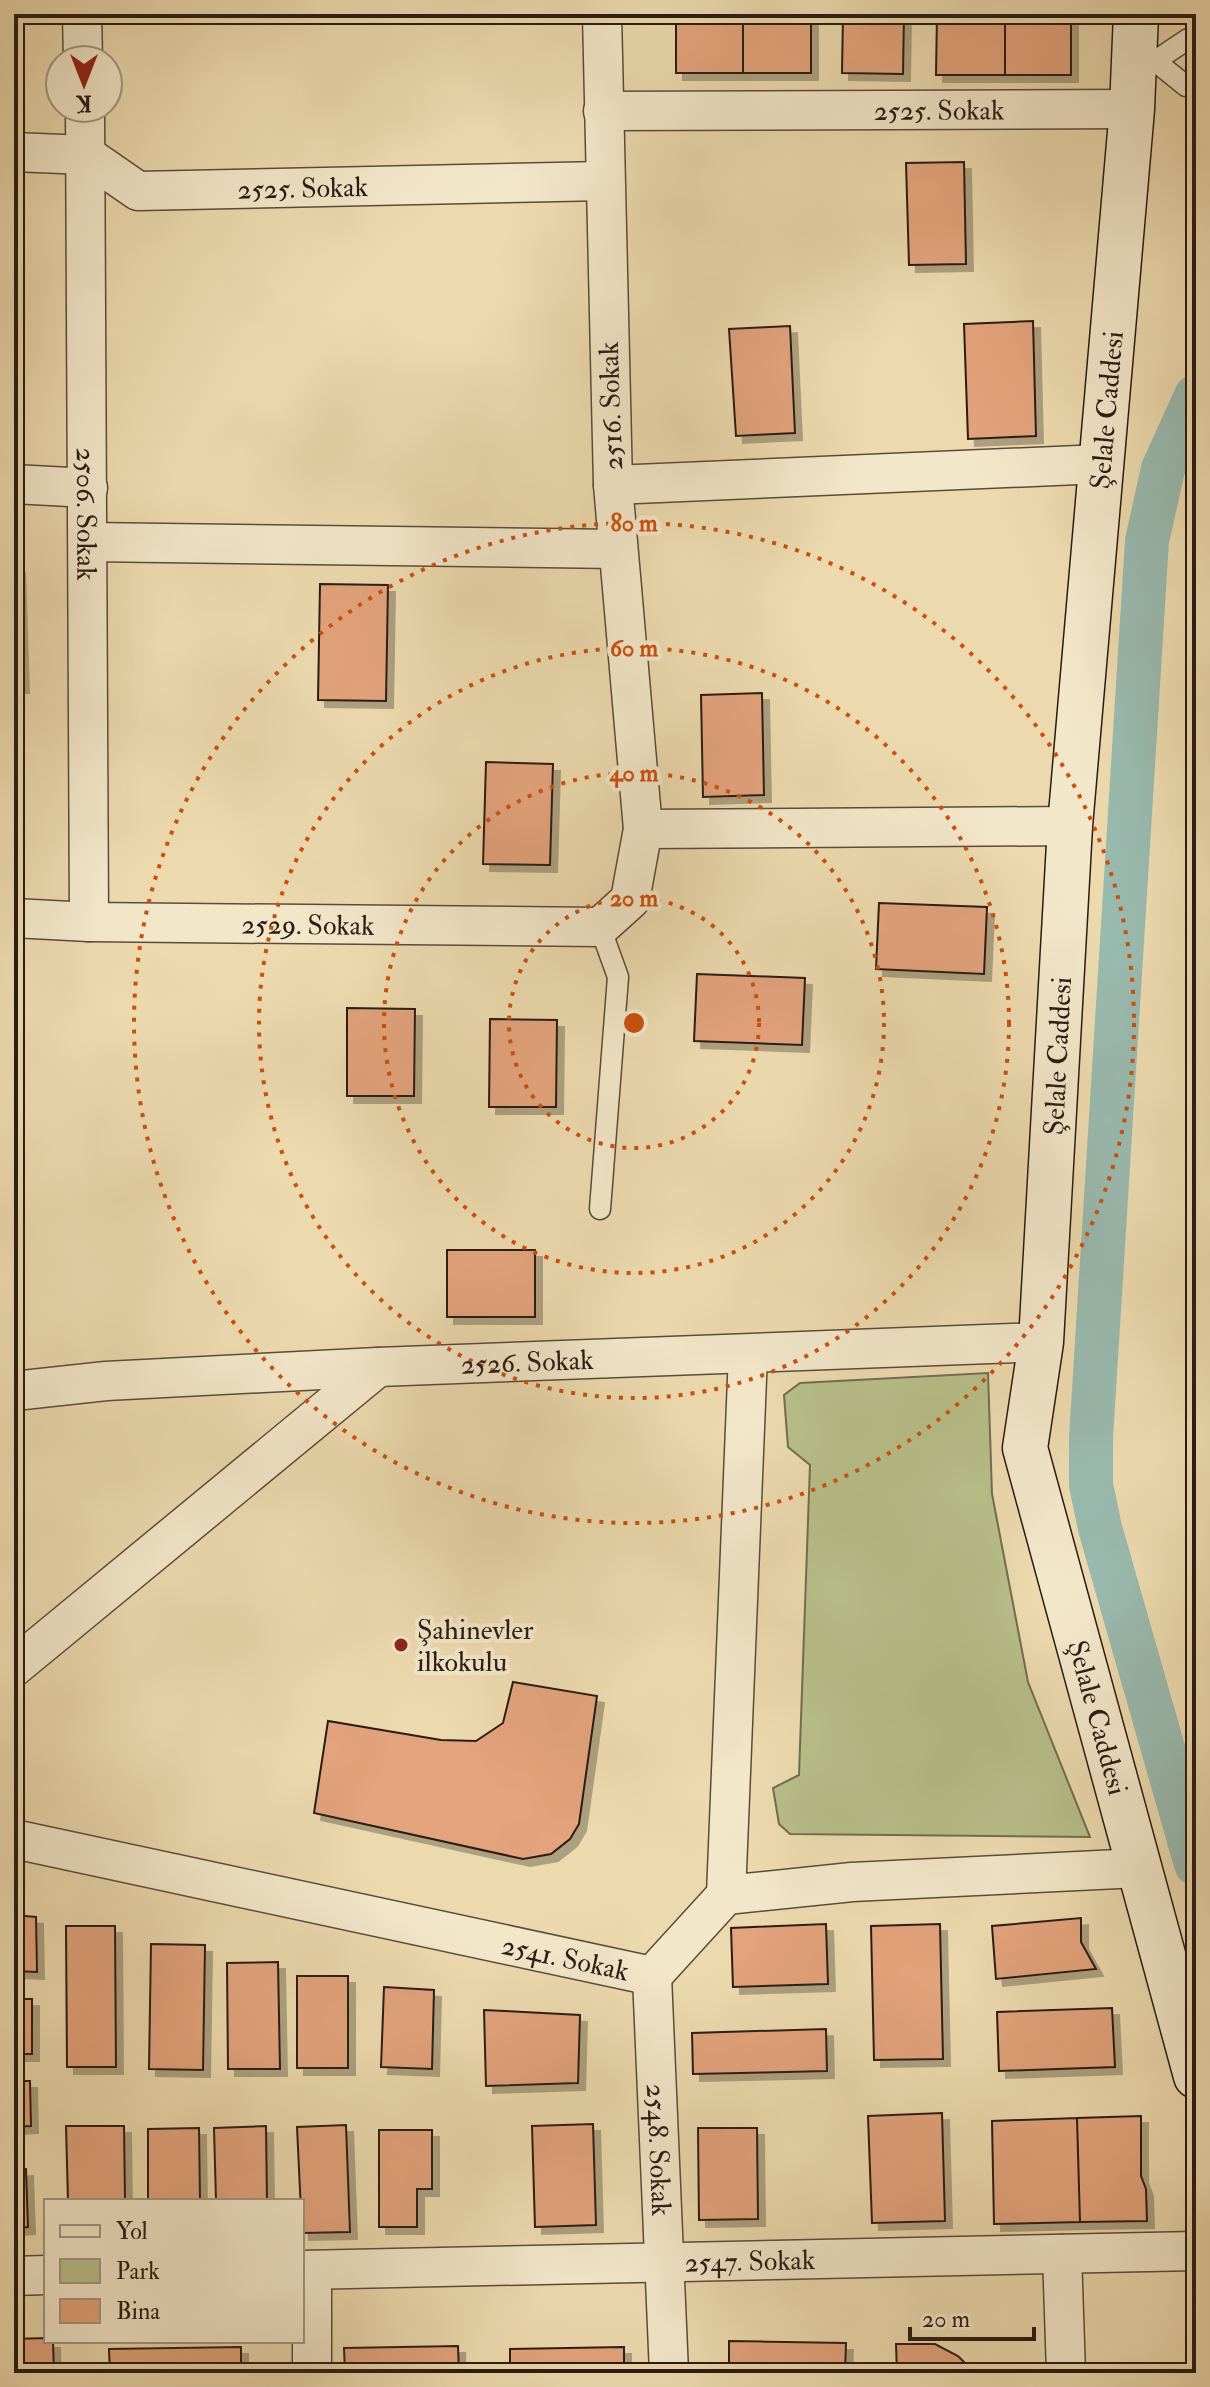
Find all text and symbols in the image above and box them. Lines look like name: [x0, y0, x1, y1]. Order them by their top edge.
north arrow: [44, 44, 124, 124]
text: K: [76, 89, 92, 117]
street label: 2525. Sokak: [874, 93, 1005, 129]
street label: 2525. Sokak: [237, 170, 369, 208]
street label: Şelale Caddesi: [1083, 329, 1132, 491]
street label: 2516. Sokak: [592, 340, 631, 471]
street label: 2506. Sokak: [68, 447, 103, 581]
text: 80 m: [610, 508, 658, 539]
text: 60 m: [610, 633, 658, 664]
text: 40 m: [609, 758, 659, 789]
text: 20 m: [610, 883, 658, 914]
street label: 2529. Sokak: [241, 907, 375, 944]
street label: Şelale Caddesi: [1037, 976, 1080, 1136]
centre of rings: [620, 1009, 648, 1037]
street label: 2526. Sokak: [460, 1343, 595, 1383]
place label: Şahinevler ilkokulu: [417, 1613, 534, 1680]
marker: Şahinevler ilkokulu: [392, 1636, 410, 1654]
street label: Şelale Caddesi: [1059, 1637, 1135, 1799]
street label: 2541. Sokak: [498, 1928, 633, 1990]
street label: 2548. Sokak: [638, 2083, 678, 2217]
legend: [44, 2199, 304, 2343]
text: Yol: [116, 2216, 148, 2247]
street label: 2547. Sokak: [684, 2243, 816, 2281]
text: Park: [116, 2256, 160, 2287]
scale bar: [910, 2291, 1034, 2341]
text: Bina: [116, 2296, 161, 2327]
text: 20 m: [922, 2304, 971, 2335]

